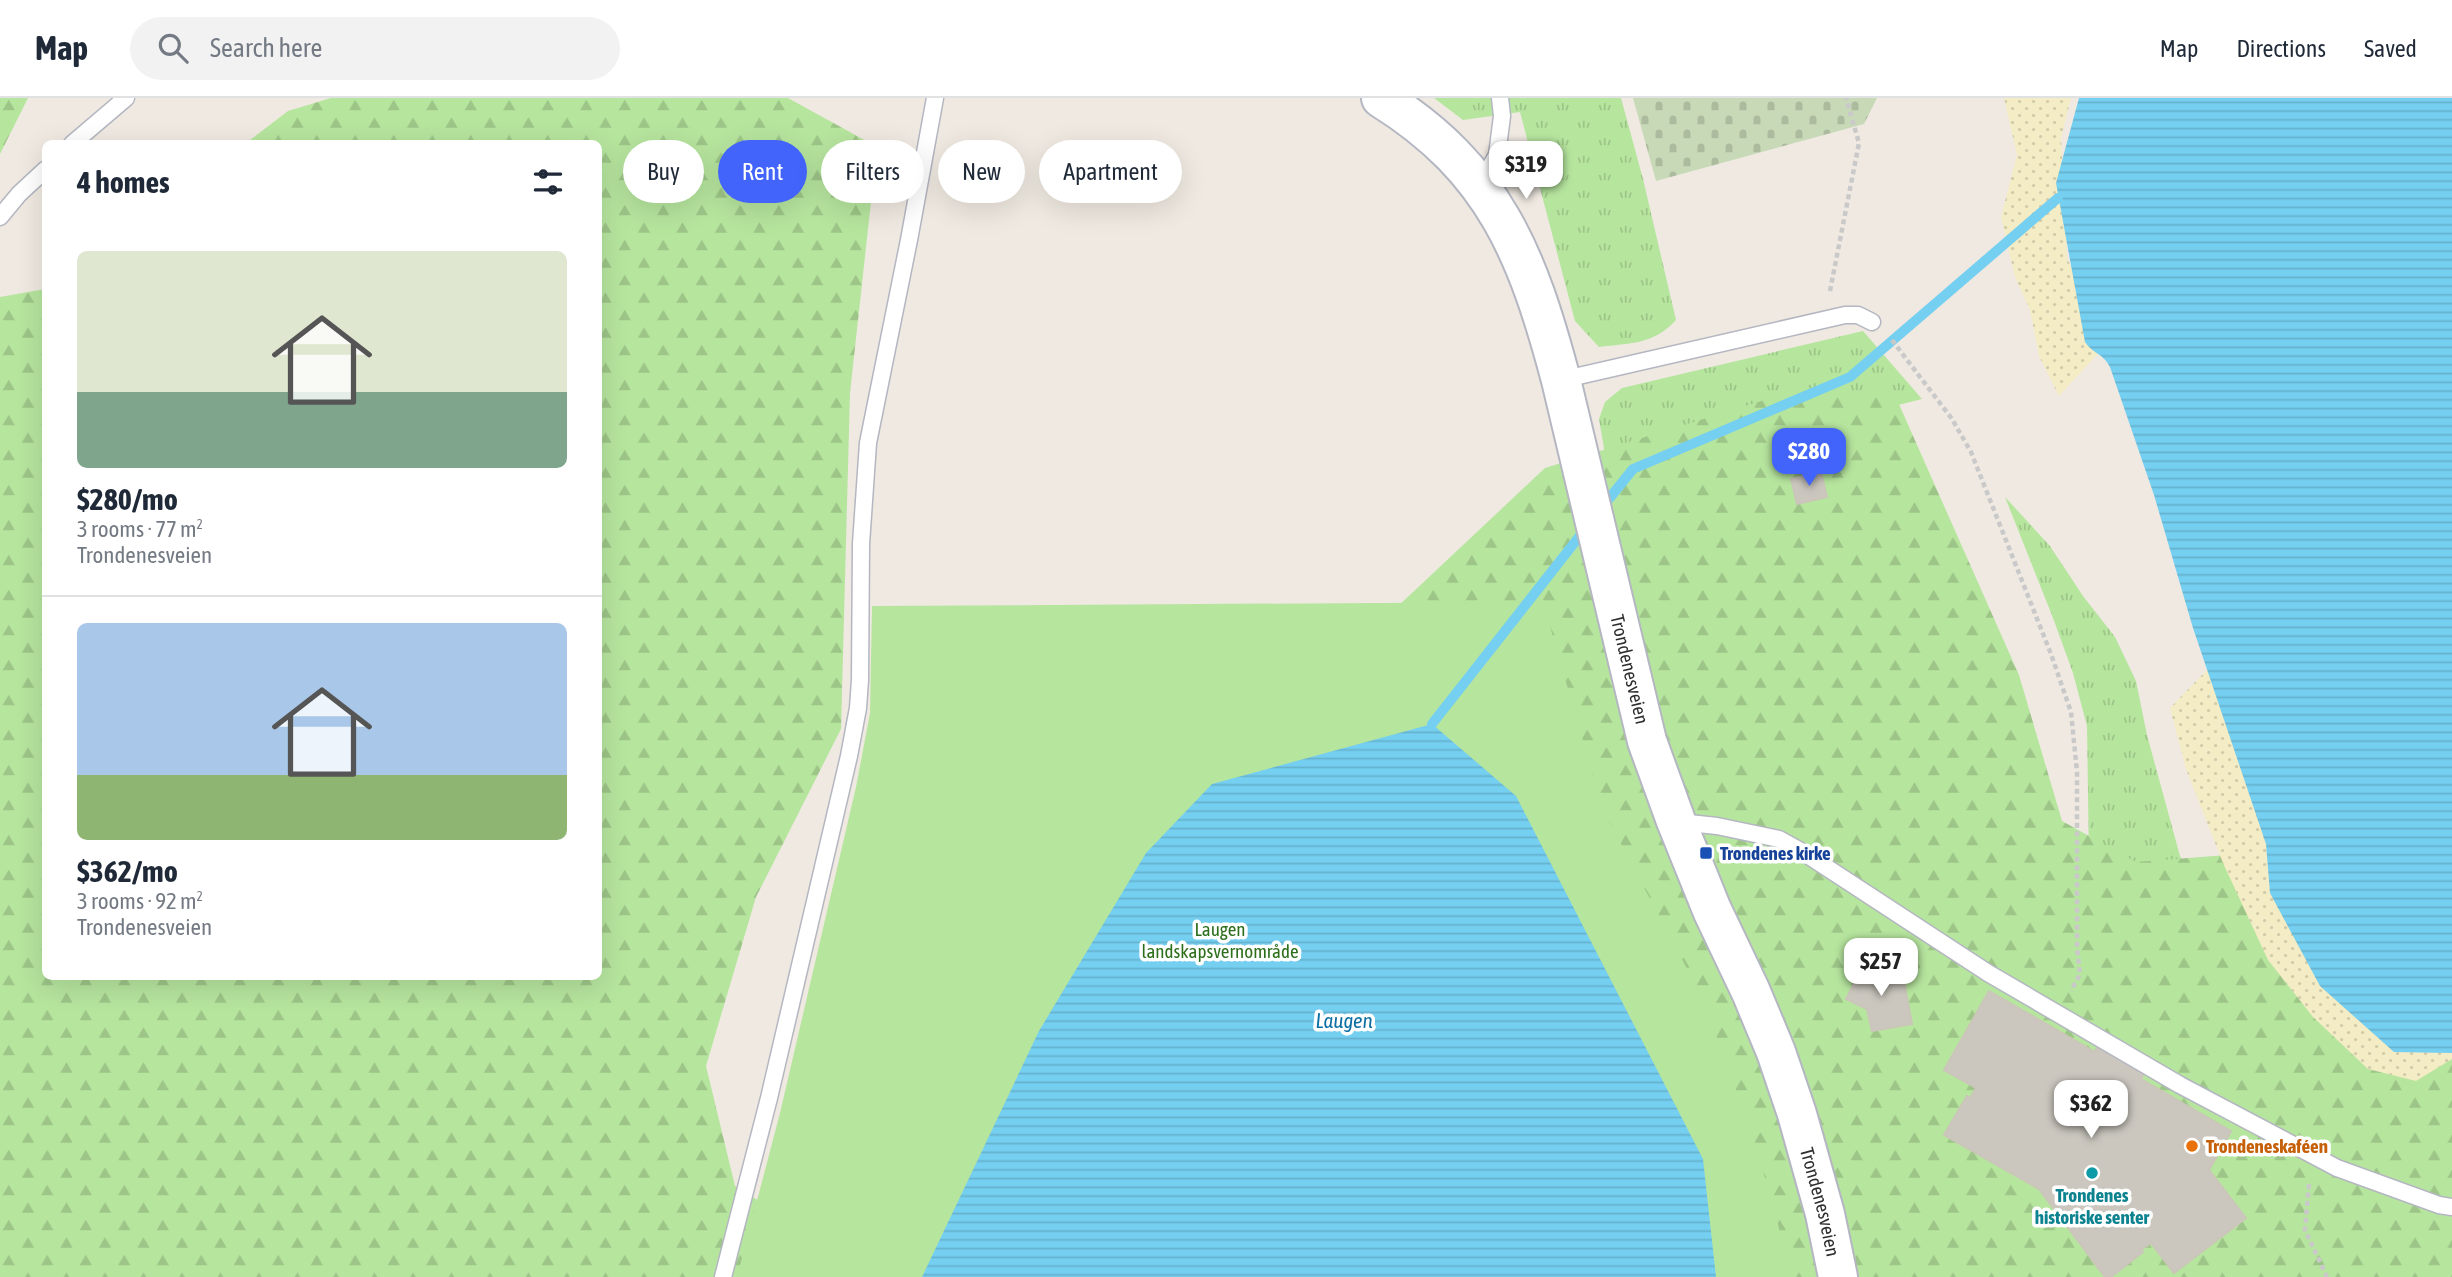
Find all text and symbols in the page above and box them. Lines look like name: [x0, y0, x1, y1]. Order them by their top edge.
search box: [130, 17, 620, 80]
text: Map: [35, 29, 88, 67]
icon: search: [154, 29, 192, 67]
text: Search here: [210, 33, 322, 63]
text: Map: [2160, 35, 2198, 62]
text: Directions: [2236, 35, 2326, 62]
text: Saved: [2364, 35, 2417, 62]
chip: Buy: [623, 140, 704, 203]
chip: Rent: [718, 140, 807, 203]
chip: Filters: [821, 140, 924, 203]
chip: New: [938, 140, 1025, 203]
chip: Apartment: [1039, 140, 1182, 203]
pin: $319: [1485, 141, 1567, 201]
text: $319: [1505, 151, 1547, 177]
icon: filters: [529, 163, 567, 201]
text: 4 homes: [77, 165, 170, 199]
icon: home: [259, 297, 385, 423]
pin: $280: [1768, 428, 1850, 488]
text: $280: [1788, 438, 1830, 464]
text: $280/mo: [77, 482, 178, 516]
text: 3 rooms · 77 m²: [77, 516, 203, 542]
text: Trondenesveien: [77, 542, 212, 568]
street label: Trondenesveien: [1606, 612, 1654, 726]
icon: home: [259, 669, 385, 795]
place label: Trondenes kirke: [1720, 842, 1831, 864]
marker: Trondenes kirke: [1698, 845, 1714, 861]
text: $362/mo: [77, 854, 178, 888]
text: 3 rooms · 92 m²: [77, 888, 203, 914]
text: Trondenesveien: [77, 914, 212, 940]
park label: Laugen landskapsvernområde: [1141, 918, 1299, 962]
pin: $257: [1840, 939, 1922, 998]
text: $257: [1860, 948, 1902, 974]
water label: Laugen: [1315, 1008, 1373, 1032]
pin: $362: [2050, 1080, 2132, 1140]
text: $362: [2070, 1090, 2112, 1116]
place label: Trondeneskaféen: [2206, 1135, 2328, 1157]
marker: Trondeneskaféen: [2184, 1138, 2200, 1154]
street label: Trondenesveien: [1796, 1145, 1844, 1258]
marker: Trondenes historiske senter: [2084, 1165, 2100, 1181]
place label: Trondenes historiske senter: [2035, 1184, 2150, 1228]

